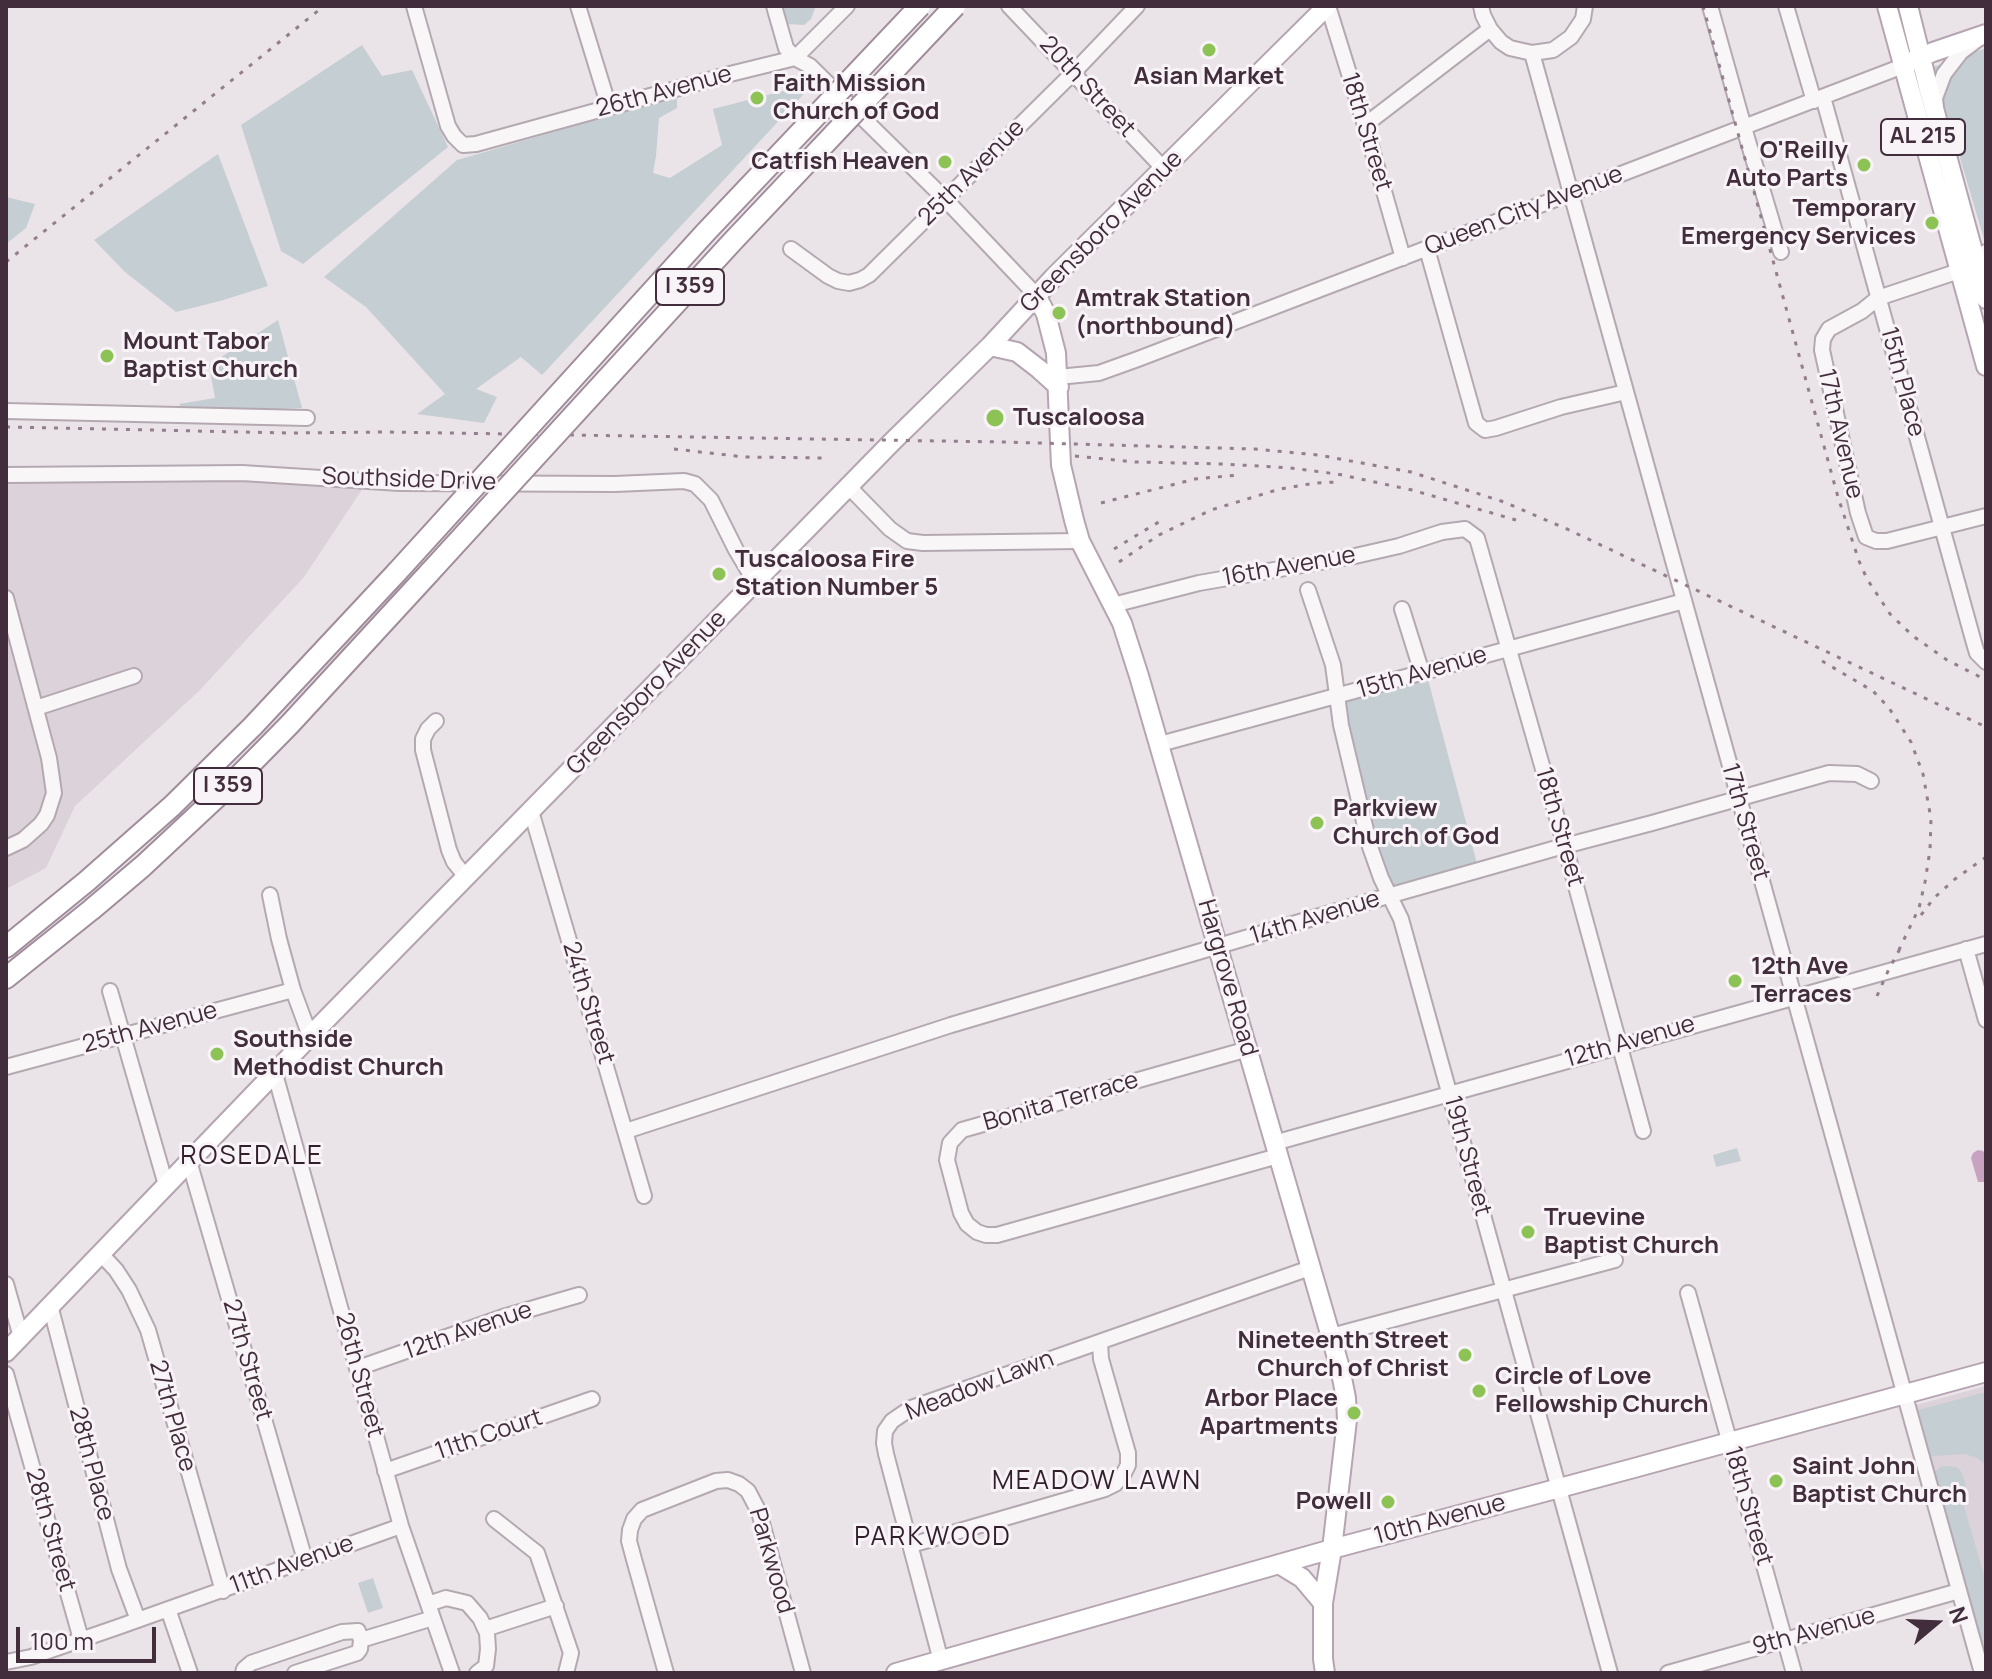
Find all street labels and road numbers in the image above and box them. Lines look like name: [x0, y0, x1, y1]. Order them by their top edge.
street label: 20th Street: [1033, 31, 1141, 143]
street label: 26th Avenue: [593, 60, 735, 124]
street label: 18th Street: [1334, 69, 1398, 195]
street label: 25th Avenue: [913, 114, 1031, 232]
road number: AL 215: [1881, 119, 1965, 155]
street label: Greensboro Avenue: [1015, 145, 1189, 319]
street label: Queen City Avenue: [1421, 160, 1627, 262]
road number: I 359: [656, 269, 724, 305]
street label: 15th Place: [1874, 324, 1930, 440]
street label: 17th Avenue: [1811, 366, 1869, 502]
street label: Southside Drive: [321, 463, 497, 497]
street label: 16th Avenue: [1220, 541, 1358, 593]
street label: Greensboro Avenue: [561, 605, 733, 781]
street label: 15th Avenue: [1354, 641, 1490, 705]
street label: 17th Street: [1715, 760, 1775, 884]
street label: 18th Street: [1528, 764, 1590, 890]
road number: I 359: [194, 768, 262, 804]
street label: 14th Avenue: [1247, 885, 1383, 951]
street label: Hargrove Road: [1191, 896, 1263, 1060]
street label: 24th Street: [556, 938, 620, 1068]
street label: 25th Avenue: [79, 996, 221, 1060]
street label: 12th Avenue: [1562, 1010, 1698, 1074]
street label: Bonita Terrace: [980, 1066, 1142, 1138]
street label: 19th Street: [1437, 1093, 1497, 1219]
street label: 27th Street: [216, 1296, 278, 1424]
street label: 12th Avenue: [400, 1296, 536, 1366]
street label: 26th Street: [329, 1310, 389, 1440]
street label: Meadow Lawn: [902, 1345, 1058, 1427]
street label: 27th Place: [142, 1357, 202, 1475]
street label: 11th Court: [432, 1403, 546, 1467]
street label: 28th Place: [62, 1404, 120, 1524]
street label: 18th Street: [1717, 1443, 1779, 1569]
street label: 28th Street: [19, 1465, 81, 1595]
street label: 10th Avenue: [1371, 1489, 1509, 1551]
street label: Parkwood: [742, 1505, 800, 1617]
street label: 11th Avenue: [226, 1529, 358, 1601]
street label: 9th Avenue: [1750, 1602, 1878, 1662]

